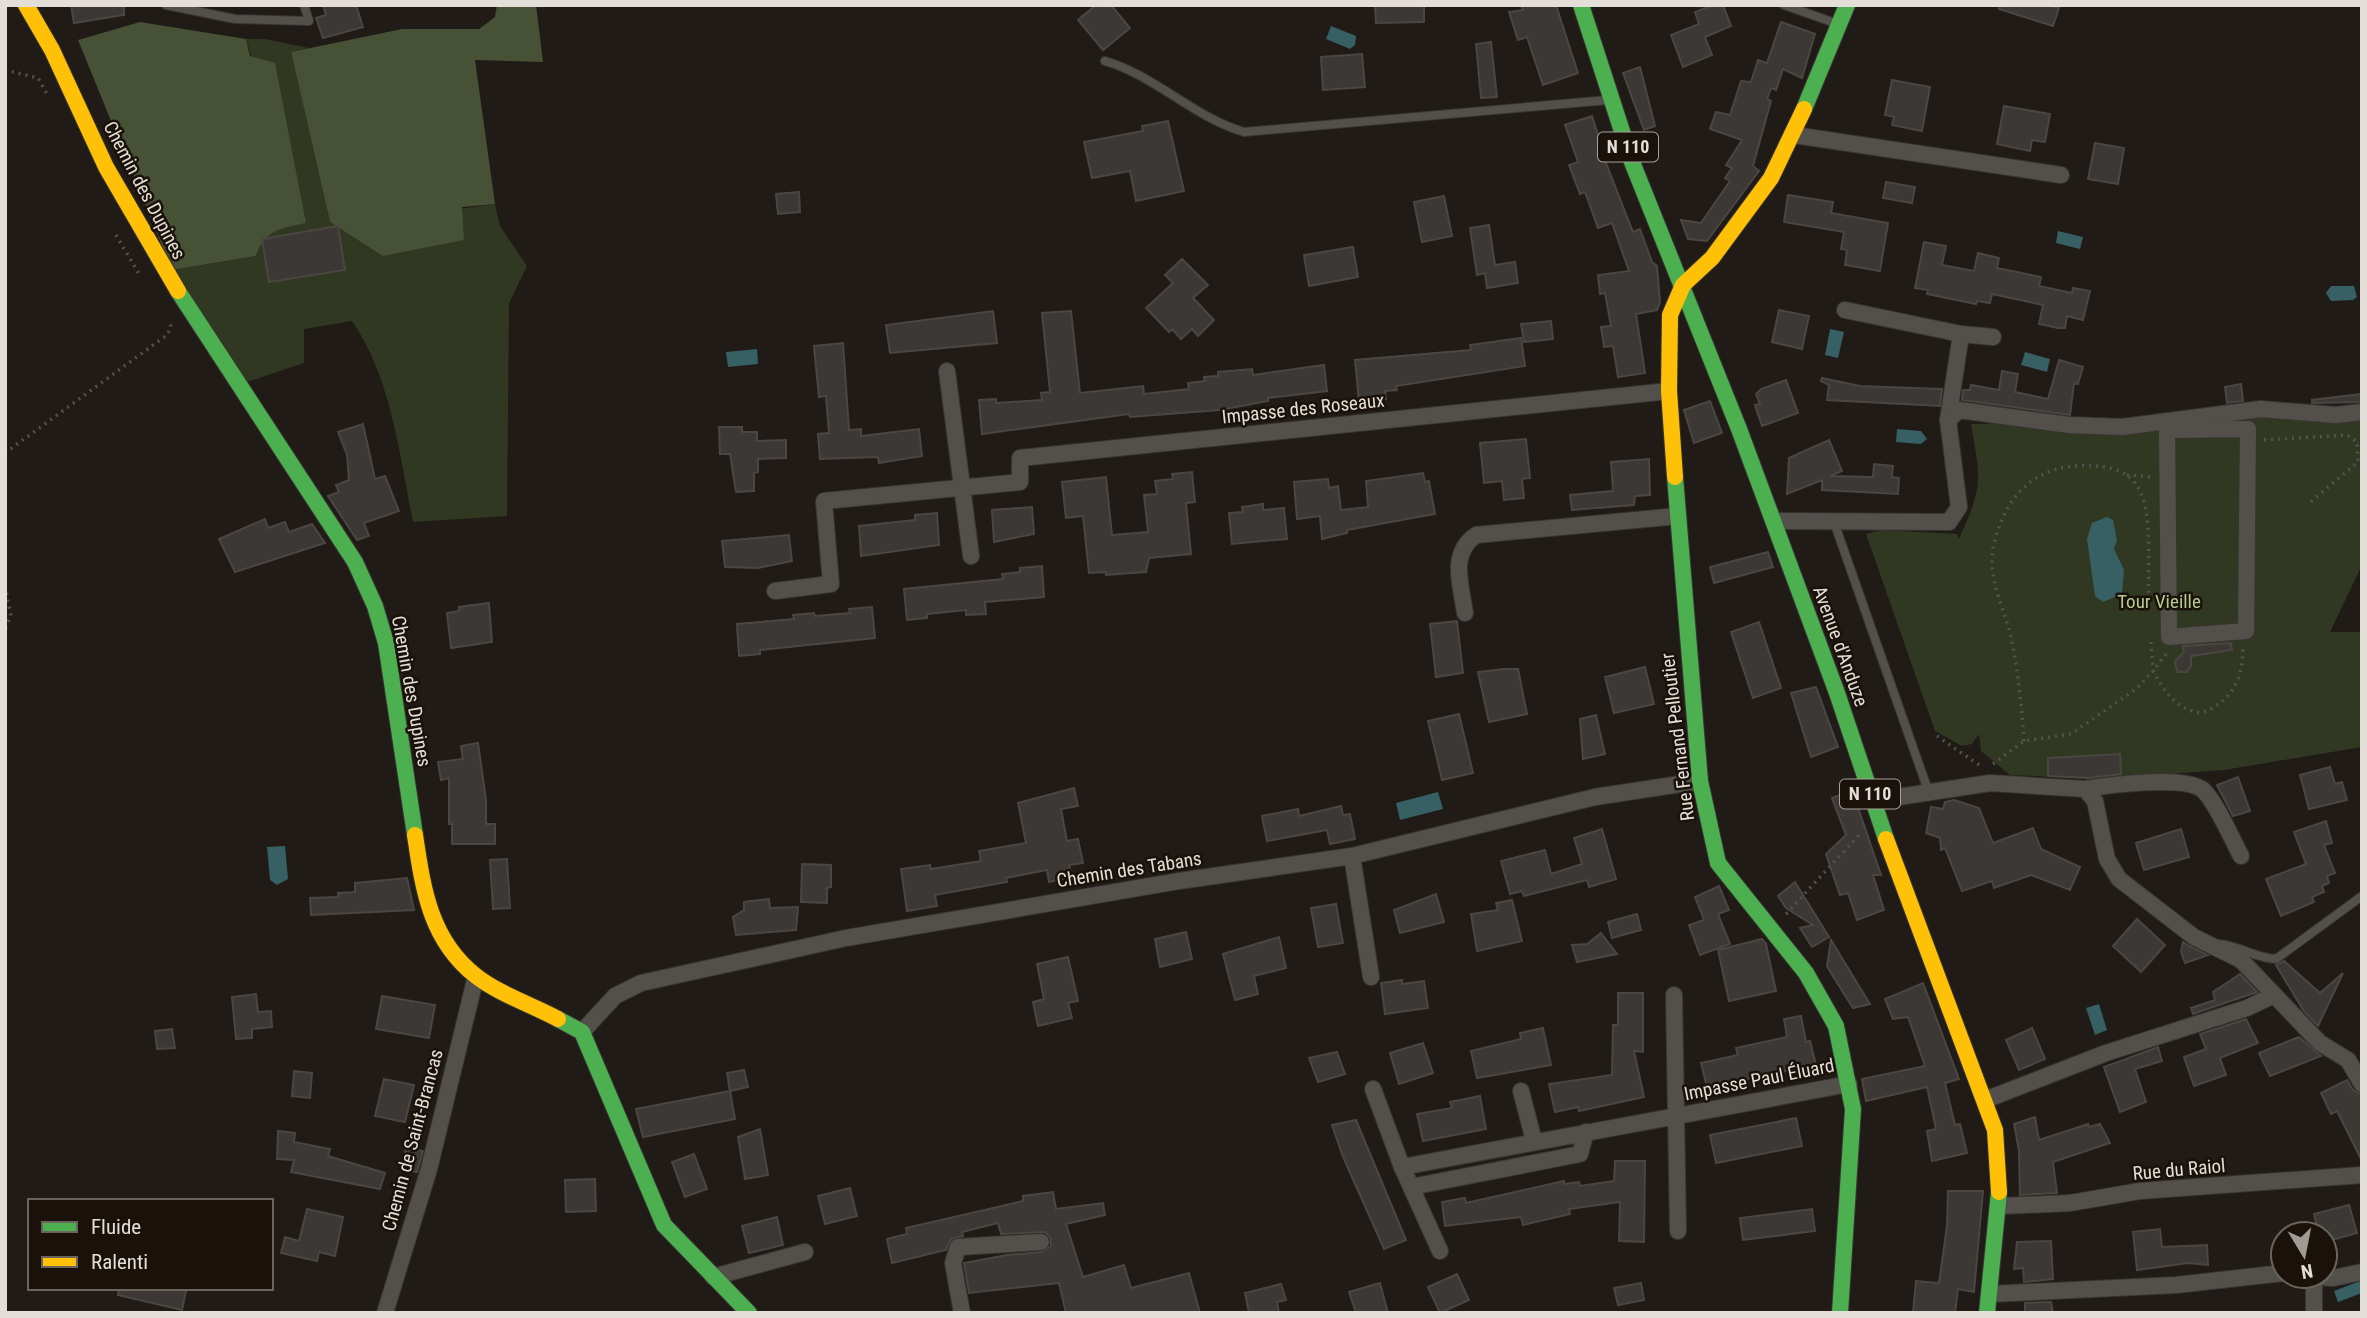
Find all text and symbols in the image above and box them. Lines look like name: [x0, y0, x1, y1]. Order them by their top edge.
street label: Chemin des Dupines: [98, 117, 191, 263]
road number: N 110: [1598, 132, 1658, 162]
street label: Impasse des Roseaux: [1221, 389, 1385, 428]
street label: Avenue d'Anduze: [1808, 583, 1873, 710]
park label: Tour Vieille: [2117, 590, 2201, 613]
street label: Chemin des Dupines: [387, 614, 436, 768]
street label: Rue Fernand Pelloutier: [1656, 652, 1699, 822]
road number: N 110: [1840, 780, 1900, 808]
street label: Chemin des Tabans: [1055, 847, 1203, 892]
street label: Chemin de Saint-Brancas: [377, 1047, 448, 1234]
street label: Impasse Paul Éluard: [1682, 1054, 1836, 1105]
street label: Rue du Raiol: [2132, 1154, 2226, 1185]
legend: [28, 1199, 273, 1290]
text: Fluide: [91, 1215, 141, 1239]
north arrow: [2269, 1220, 2339, 1290]
text: Ralenti: [91, 1250, 148, 1274]
text: N: [2299, 1259, 2315, 1284]

